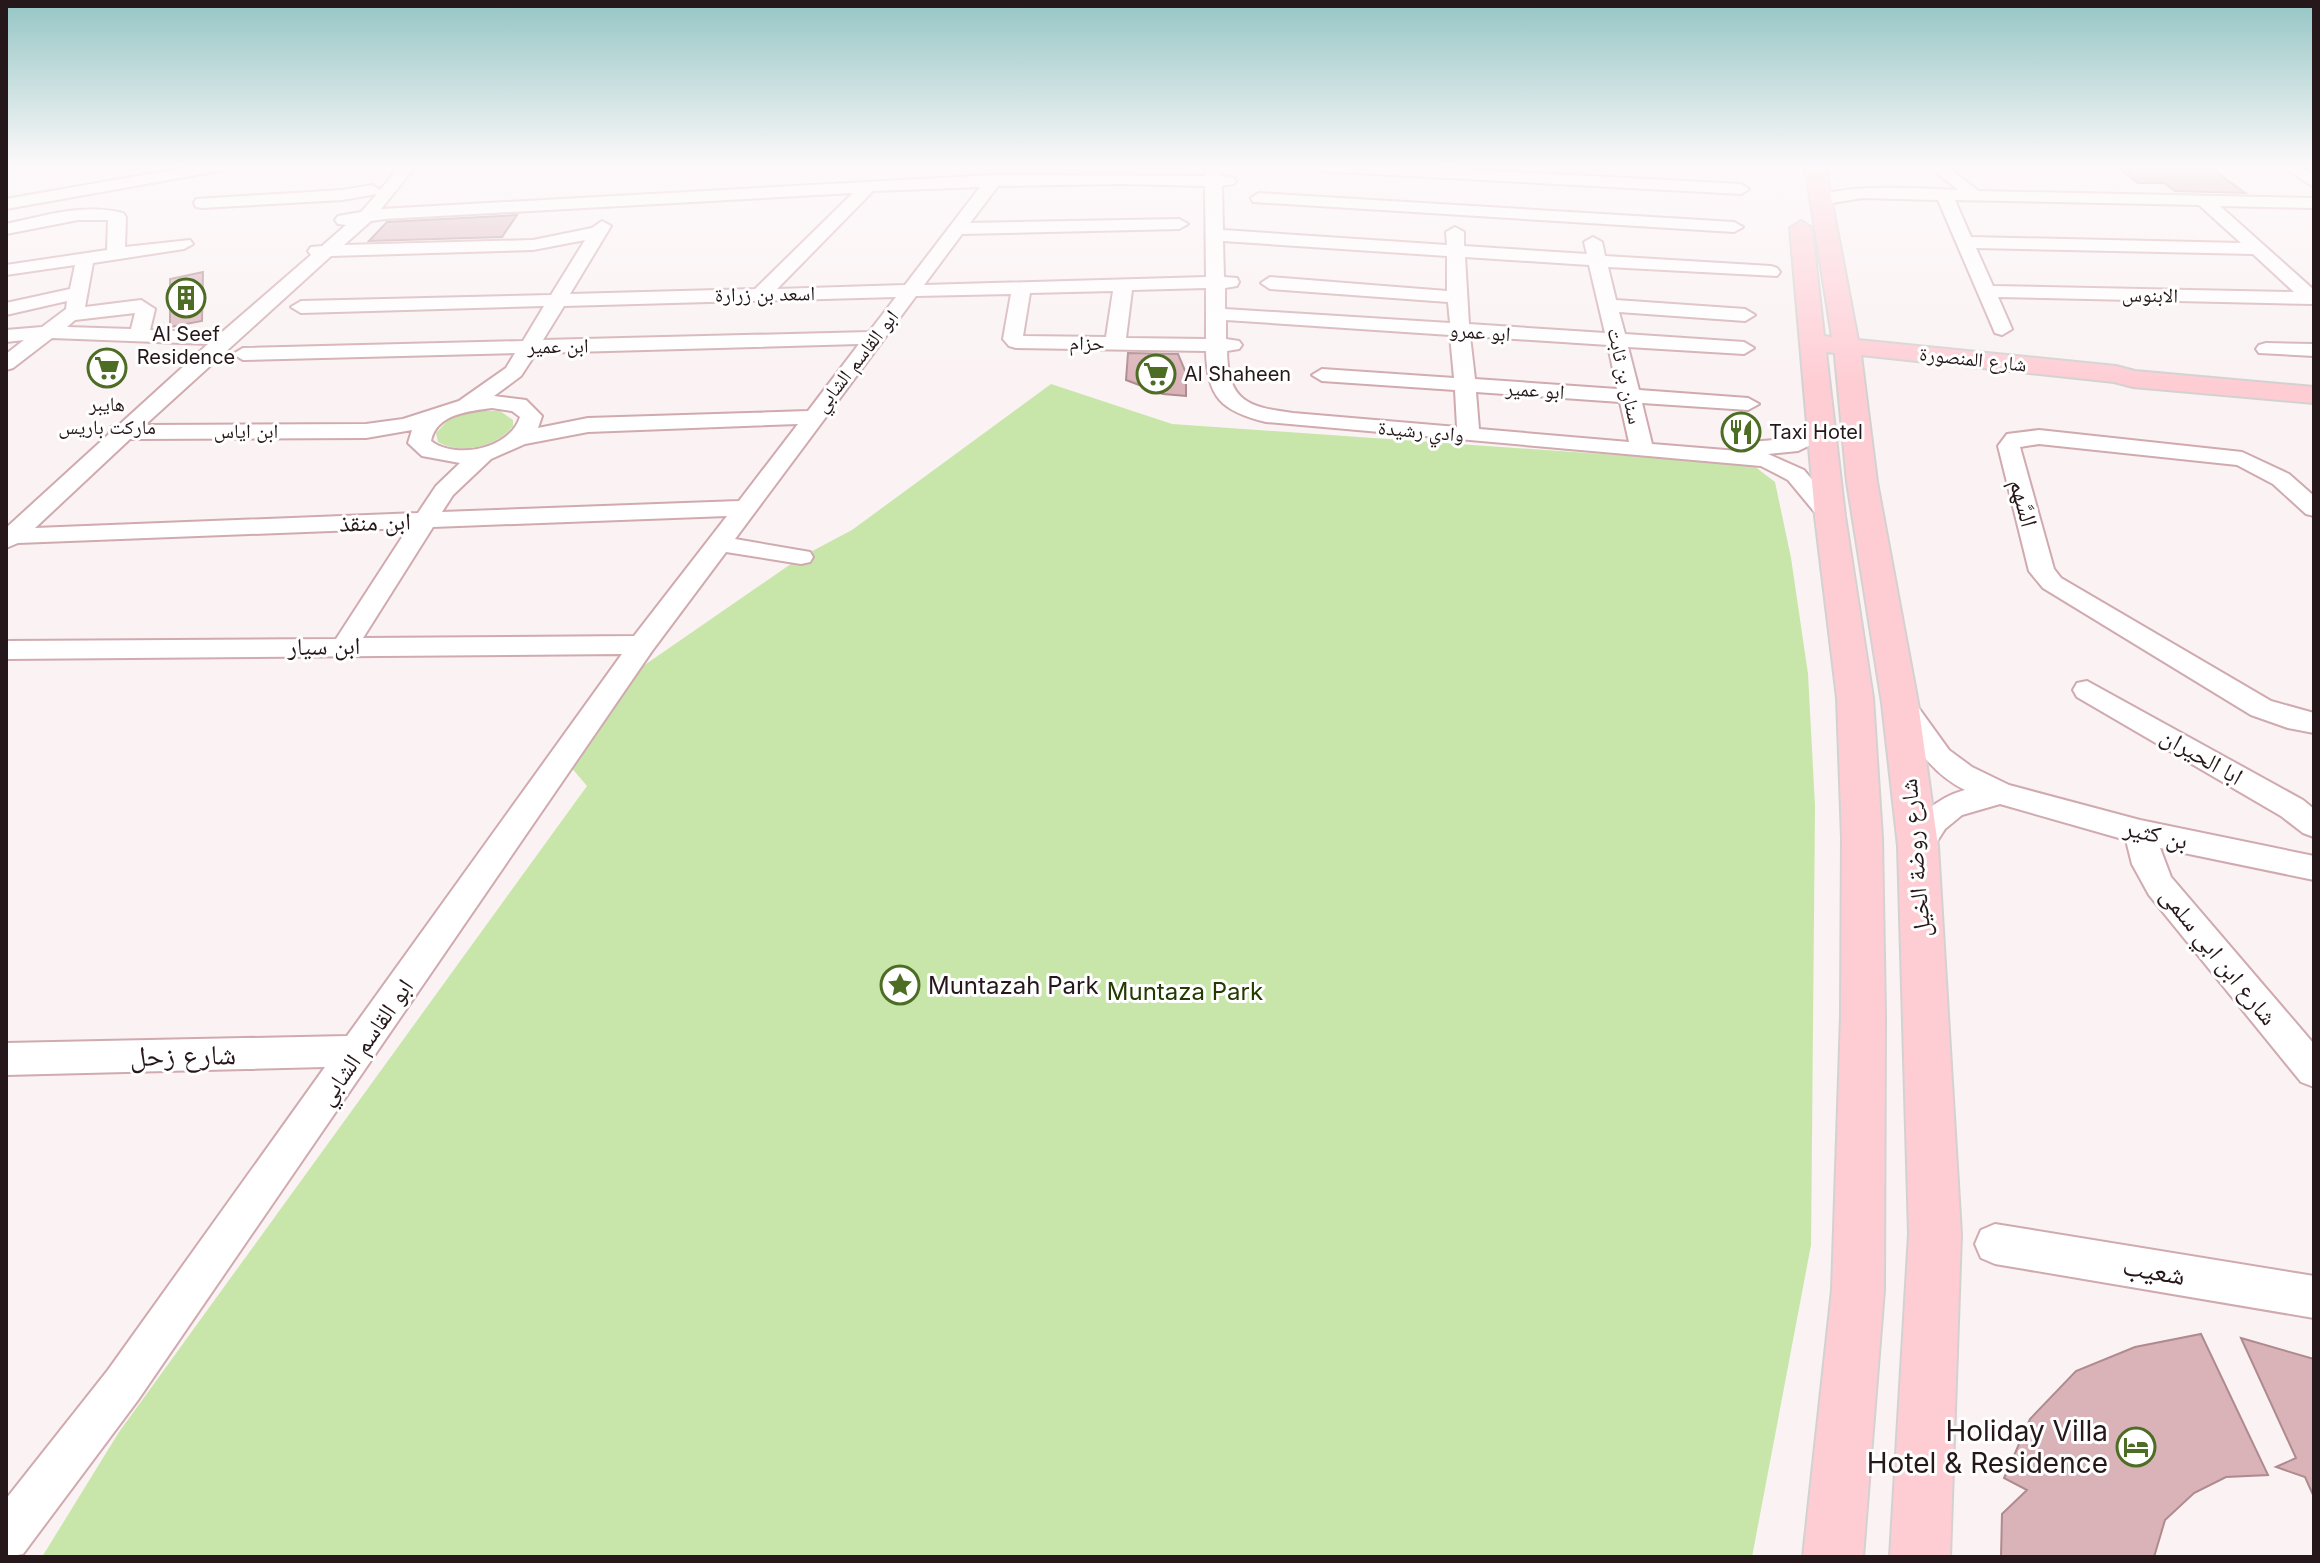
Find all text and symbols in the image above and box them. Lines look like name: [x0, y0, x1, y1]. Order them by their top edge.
building icon: Al Seef Residence: [165, 277, 207, 319]
street label: اسعد بن زرارة: [715, 281, 815, 307]
street label: الابنوس: [2122, 283, 2178, 307]
street label: ابو القاسم الشابي: [809, 305, 907, 419]
street label: ابو عمرو: [1449, 318, 1511, 346]
place label: Al Seef Residence: [137, 322, 235, 369]
street label: سنان بن ثابت: [1602, 326, 1648, 426]
street label: حزام: [1069, 331, 1105, 357]
street label: ابن عمير: [526, 333, 589, 359]
street label: شارع المنصورة: [1918, 341, 2028, 378]
supermarket icon: هايبر ماركت باريس: [86, 347, 128, 389]
supermarket icon: Al Shaheen: [1135, 353, 1177, 395]
place label: Al Shaheen: [1184, 362, 1291, 386]
street label: ابو عمير: [1504, 376, 1565, 404]
place label: هايبر ماركت باريس: [58, 392, 156, 439]
restaurant icon: Taxi Hotel: [1720, 411, 1762, 453]
street label: وادي رشيدة: [1377, 415, 1465, 451]
street label: ابن اياس: [214, 419, 278, 443]
place label: Taxi Hotel: [1769, 420, 1863, 444]
street label: السَّهم: [2002, 476, 2044, 531]
street label: ابن منقذ: [339, 506, 411, 538]
street label: ابن سيار: [286, 631, 361, 661]
street label: ابا الحيران: [2156, 721, 2248, 791]
street label: شارع روضة الخيل: [1894, 777, 1937, 938]
street label: بن كثير: [2120, 812, 2191, 855]
street label: شارع ابن ابي سلمى: [2151, 881, 2283, 1034]
place icon: Muntazah Park: [879, 964, 921, 1006]
place label: Muntazah Park: [928, 971, 1099, 1000]
street label: ابو القاسم الشابي: [311, 973, 423, 1114]
park label: Muntaza Park: [1107, 977, 1263, 1006]
street label: شارع زحل: [130, 1037, 236, 1074]
street label: شعيب: [2120, 1248, 2188, 1292]
place label: Holiday Villa Hotel & Residence: [1867, 1414, 2108, 1480]
hotel icon: Holiday Villa Hotel & Residence: [2115, 1426, 2157, 1468]

